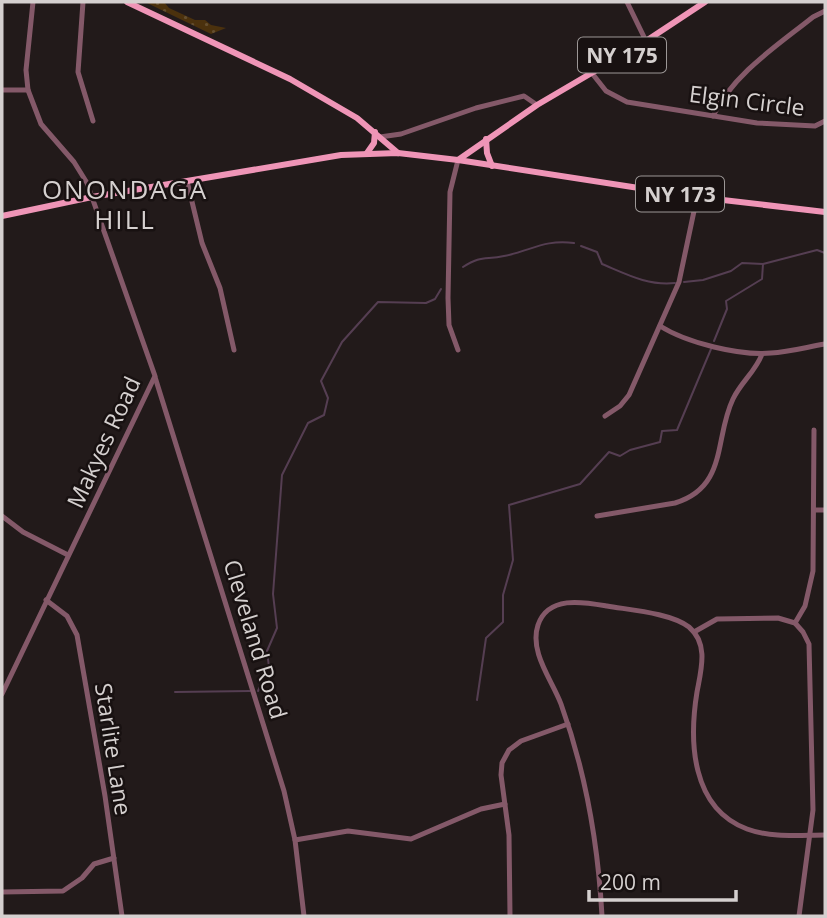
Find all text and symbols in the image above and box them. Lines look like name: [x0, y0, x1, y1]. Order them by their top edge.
road number: NY 175: [578, 38, 666, 72]
street label: Elgin Circle: [687, 77, 807, 123]
district label: ONONDAGA HILL: [42, 171, 208, 237]
road number: NY 173: [636, 176, 724, 212]
street label: Makyes Road: [59, 371, 147, 513]
street label: Cleveland Road: [217, 555, 295, 723]
street label: Starlite Lane: [88, 681, 140, 817]
scale bar: [589, 858, 736, 902]
text: 200 m: [600, 868, 661, 896]

